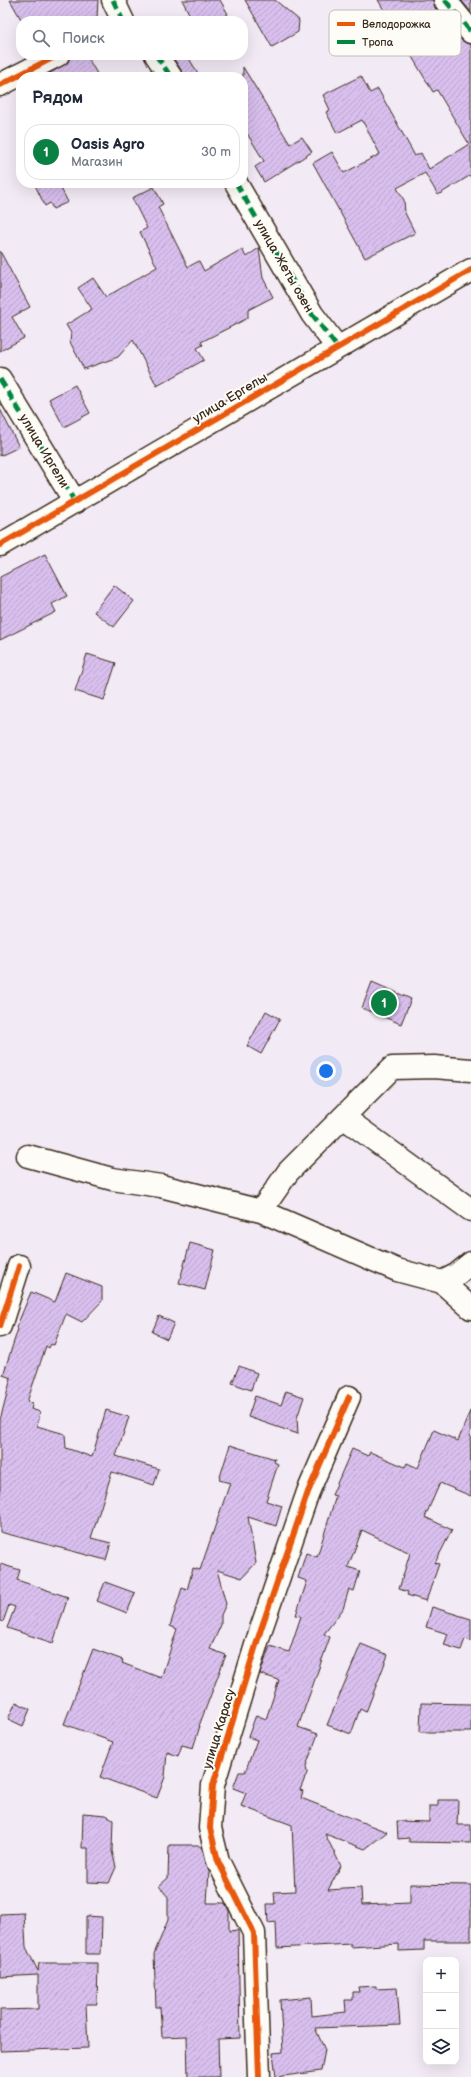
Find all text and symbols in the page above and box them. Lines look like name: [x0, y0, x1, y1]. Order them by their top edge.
legend: [329, 10, 461, 56]
search box: [16, 16, 248, 60]
text: Велодорожка: [362, 18, 431, 31]
icon: search: [30, 27, 52, 49]
text: Поиск: [62, 29, 105, 48]
text: Тропа: [362, 36, 394, 49]
text: Рядом: [32, 88, 83, 108]
text: Oasis Agro: [71, 135, 145, 154]
text: 1: [43, 144, 49, 160]
text: 30 m: [201, 144, 231, 160]
text: Магазин: [71, 154, 123, 170]
street label: улица Жеты озен: [251, 217, 317, 315]
street label: улица Ергелы: [190, 369, 270, 427]
street label: улица Иргели: [16, 411, 72, 491]
pin: 1: [371, 988, 397, 1018]
your location: [316, 1061, 336, 1081]
street label: улица Карасу: [199, 1687, 239, 1771]
map controls: [423, 1957, 459, 2065]
button: +: [423, 1957, 459, 1993]
button: −: [423, 1993, 459, 2029]
button: layers: [423, 2029, 459, 2065]

